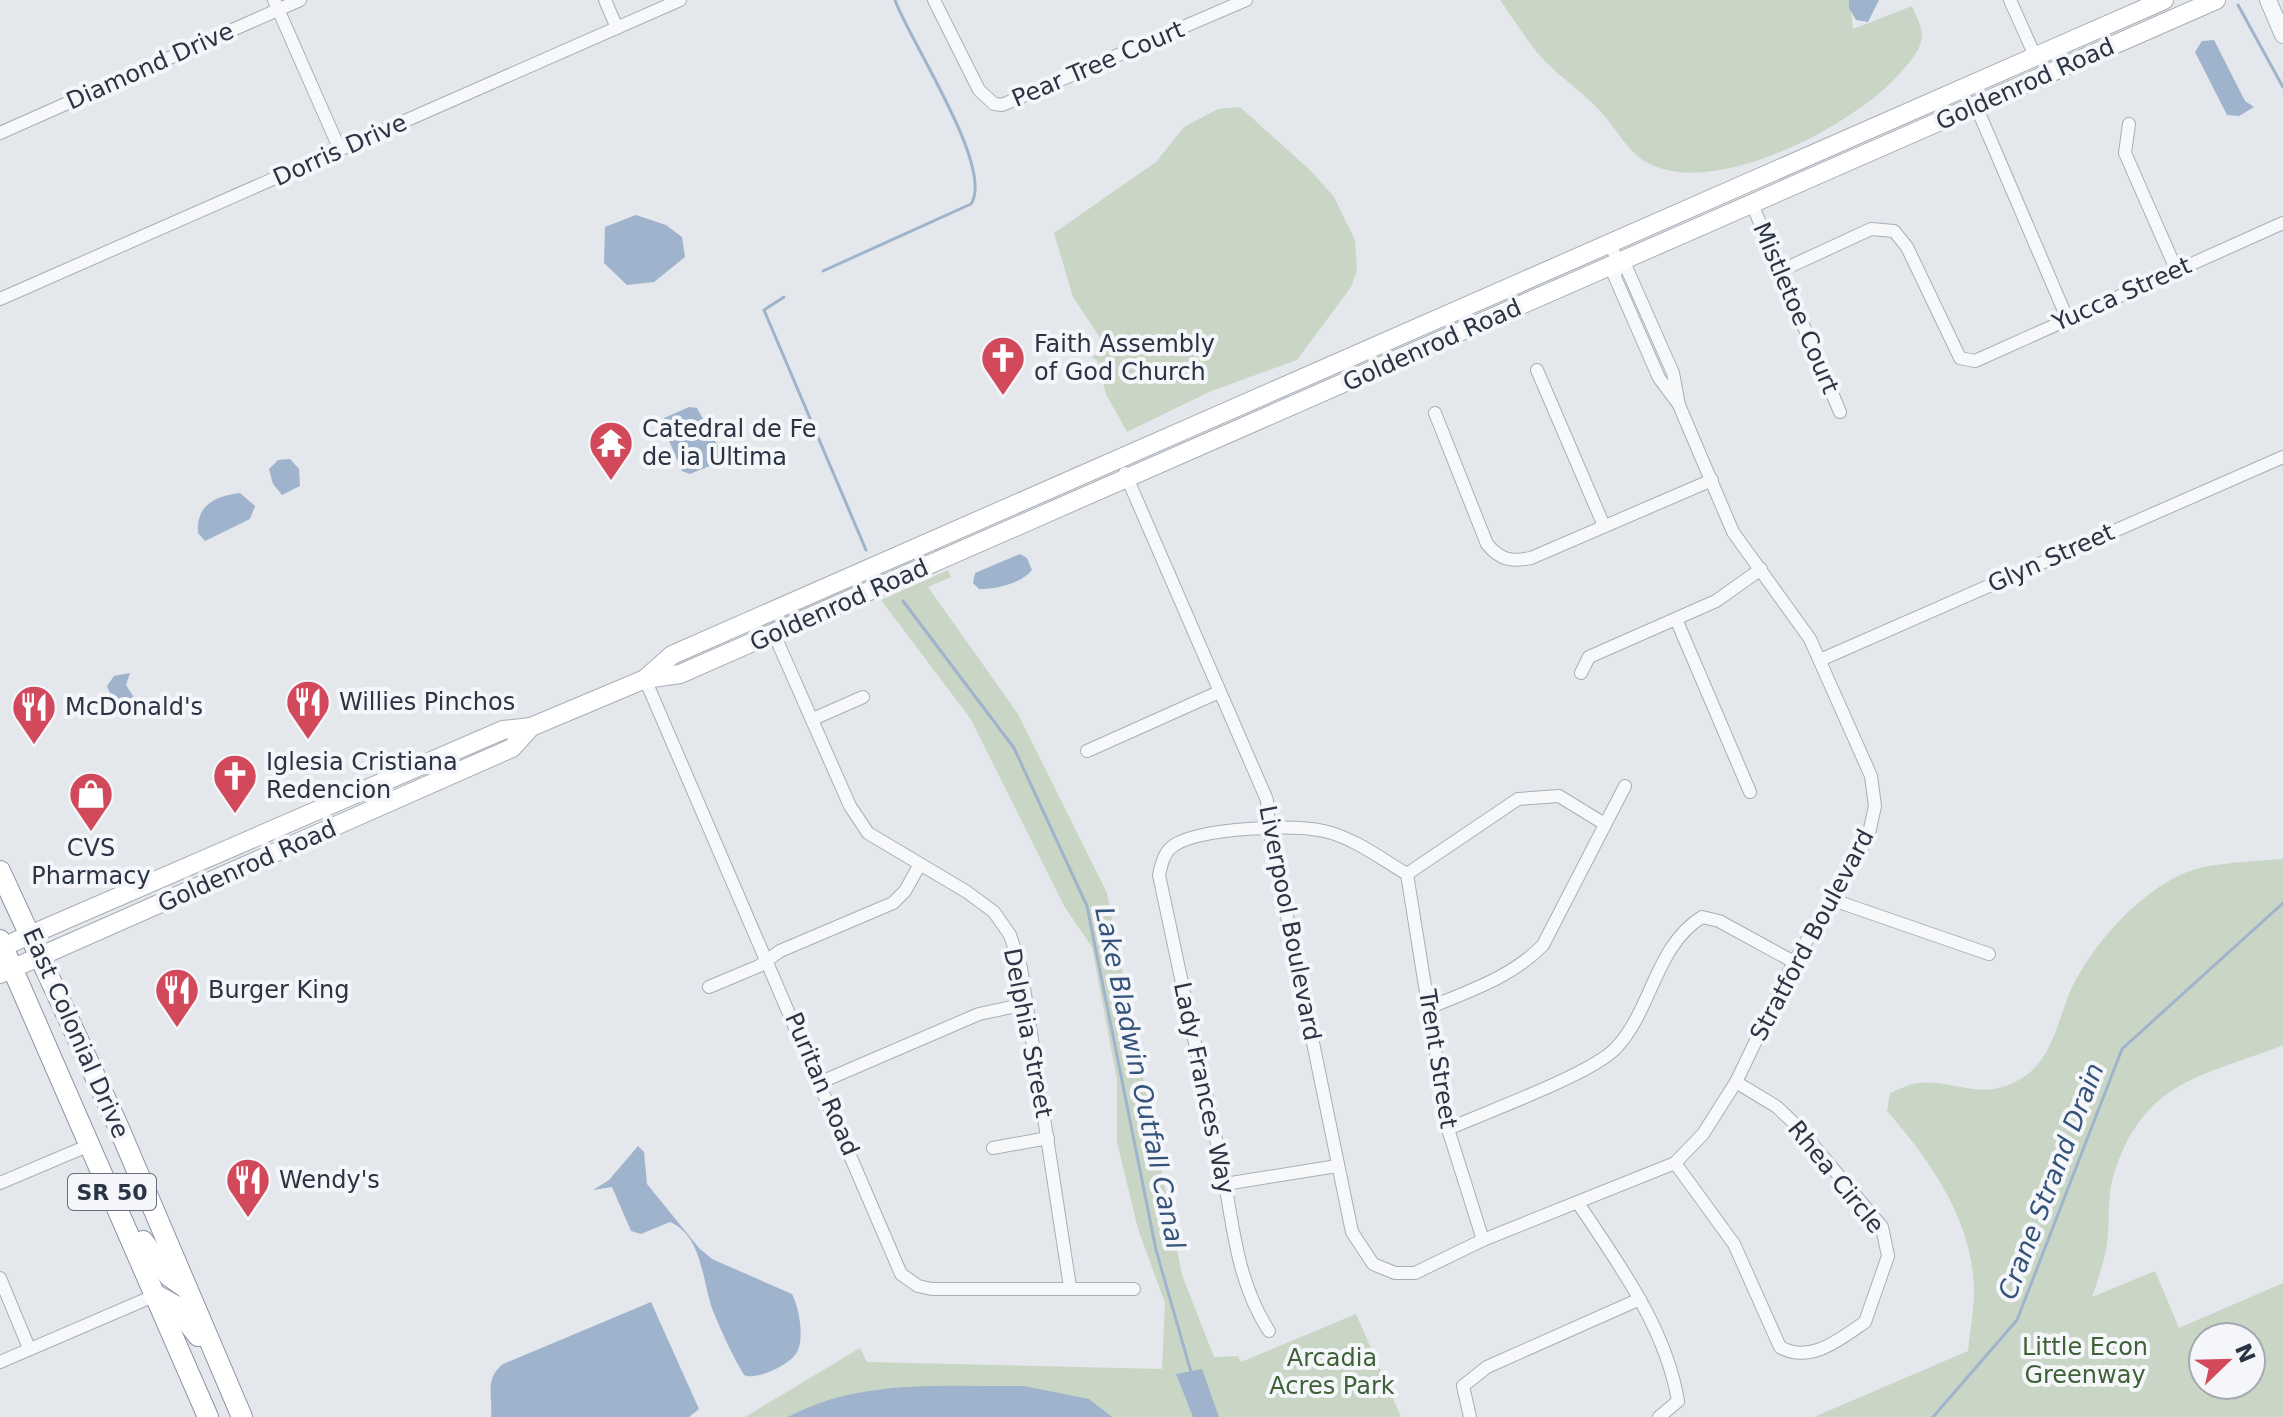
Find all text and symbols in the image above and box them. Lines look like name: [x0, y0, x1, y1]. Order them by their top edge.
street label: Pear Tree Court: [1008, 15, 1188, 113]
street label: Diamond Drive: [62, 17, 238, 115]
street label: Goldenrod Road: [1931, 32, 2119, 136]
street label: Dorris Drive: [269, 108, 411, 192]
street label: Mistletoe Court: [1747, 218, 1845, 398]
street label: Yucca Street: [2047, 251, 2196, 337]
street label: Goldenrod Road: [1338, 293, 1526, 397]
place label: Faith Assembly of God Church: [1034, 330, 1215, 386]
church icon: Faith Assembly of God Church: [979, 334, 1027, 397]
place label: Catedral de Fe de ia Ultima: [642, 415, 817, 471]
temple icon: Catedral de Fe de ia Ultima: [587, 419, 635, 482]
street label: Glyn Street: [1984, 518, 2118, 598]
street label: Goldenrod Road: [745, 553, 933, 657]
restaurant icon: Willies Pinchos: [284, 678, 332, 741]
restaurant icon: McDonald's: [10, 683, 58, 746]
place label: Willies Pinchos: [339, 688, 515, 716]
place label: McDonald's: [65, 693, 203, 721]
place label: Iglesia Cristiana Redencion: [266, 748, 458, 804]
church icon: Iglesia Cristiana Redencion: [211, 752, 259, 815]
shop icon: CVS Pharmacy: [67, 770, 115, 833]
street label: Liverpool Boulevard: [1253, 803, 1327, 1043]
street label: Goldenrod Road: [153, 814, 341, 918]
street label: Stratford Boulevard: [1744, 824, 1880, 1046]
place label: CVS Pharmacy: [31, 834, 151, 890]
water label: Lake Bladwin Outfall Canal: [1089, 904, 1191, 1253]
street label: East Colonial Drive: [17, 924, 135, 1142]
street label: Delphia Street: [998, 946, 1058, 1120]
restaurant icon: Burger King: [153, 966, 201, 1029]
place label: Burger King: [208, 976, 349, 1004]
street label: Lady Frances Way: [1168, 979, 1240, 1197]
street label: Trent Street: [1413, 986, 1463, 1131]
street label: Puritan Road: [779, 1008, 865, 1160]
water label: Crane Strand Drain: [1992, 1059, 2110, 1303]
street label: Rhea Circle: [1782, 1115, 1890, 1239]
restaurant icon: Wendy's: [224, 1156, 272, 1219]
place label: Wendy's: [279, 1166, 380, 1194]
road number: SR 50: [68, 1174, 156, 1210]
north arrow: [2187, 1321, 2267, 1401]
park label: Little Econ Greenway: [2022, 1333, 2148, 1389]
text: N: [2230, 1340, 2260, 1367]
park label: Arcadia Acres Park: [1269, 1344, 1395, 1400]

